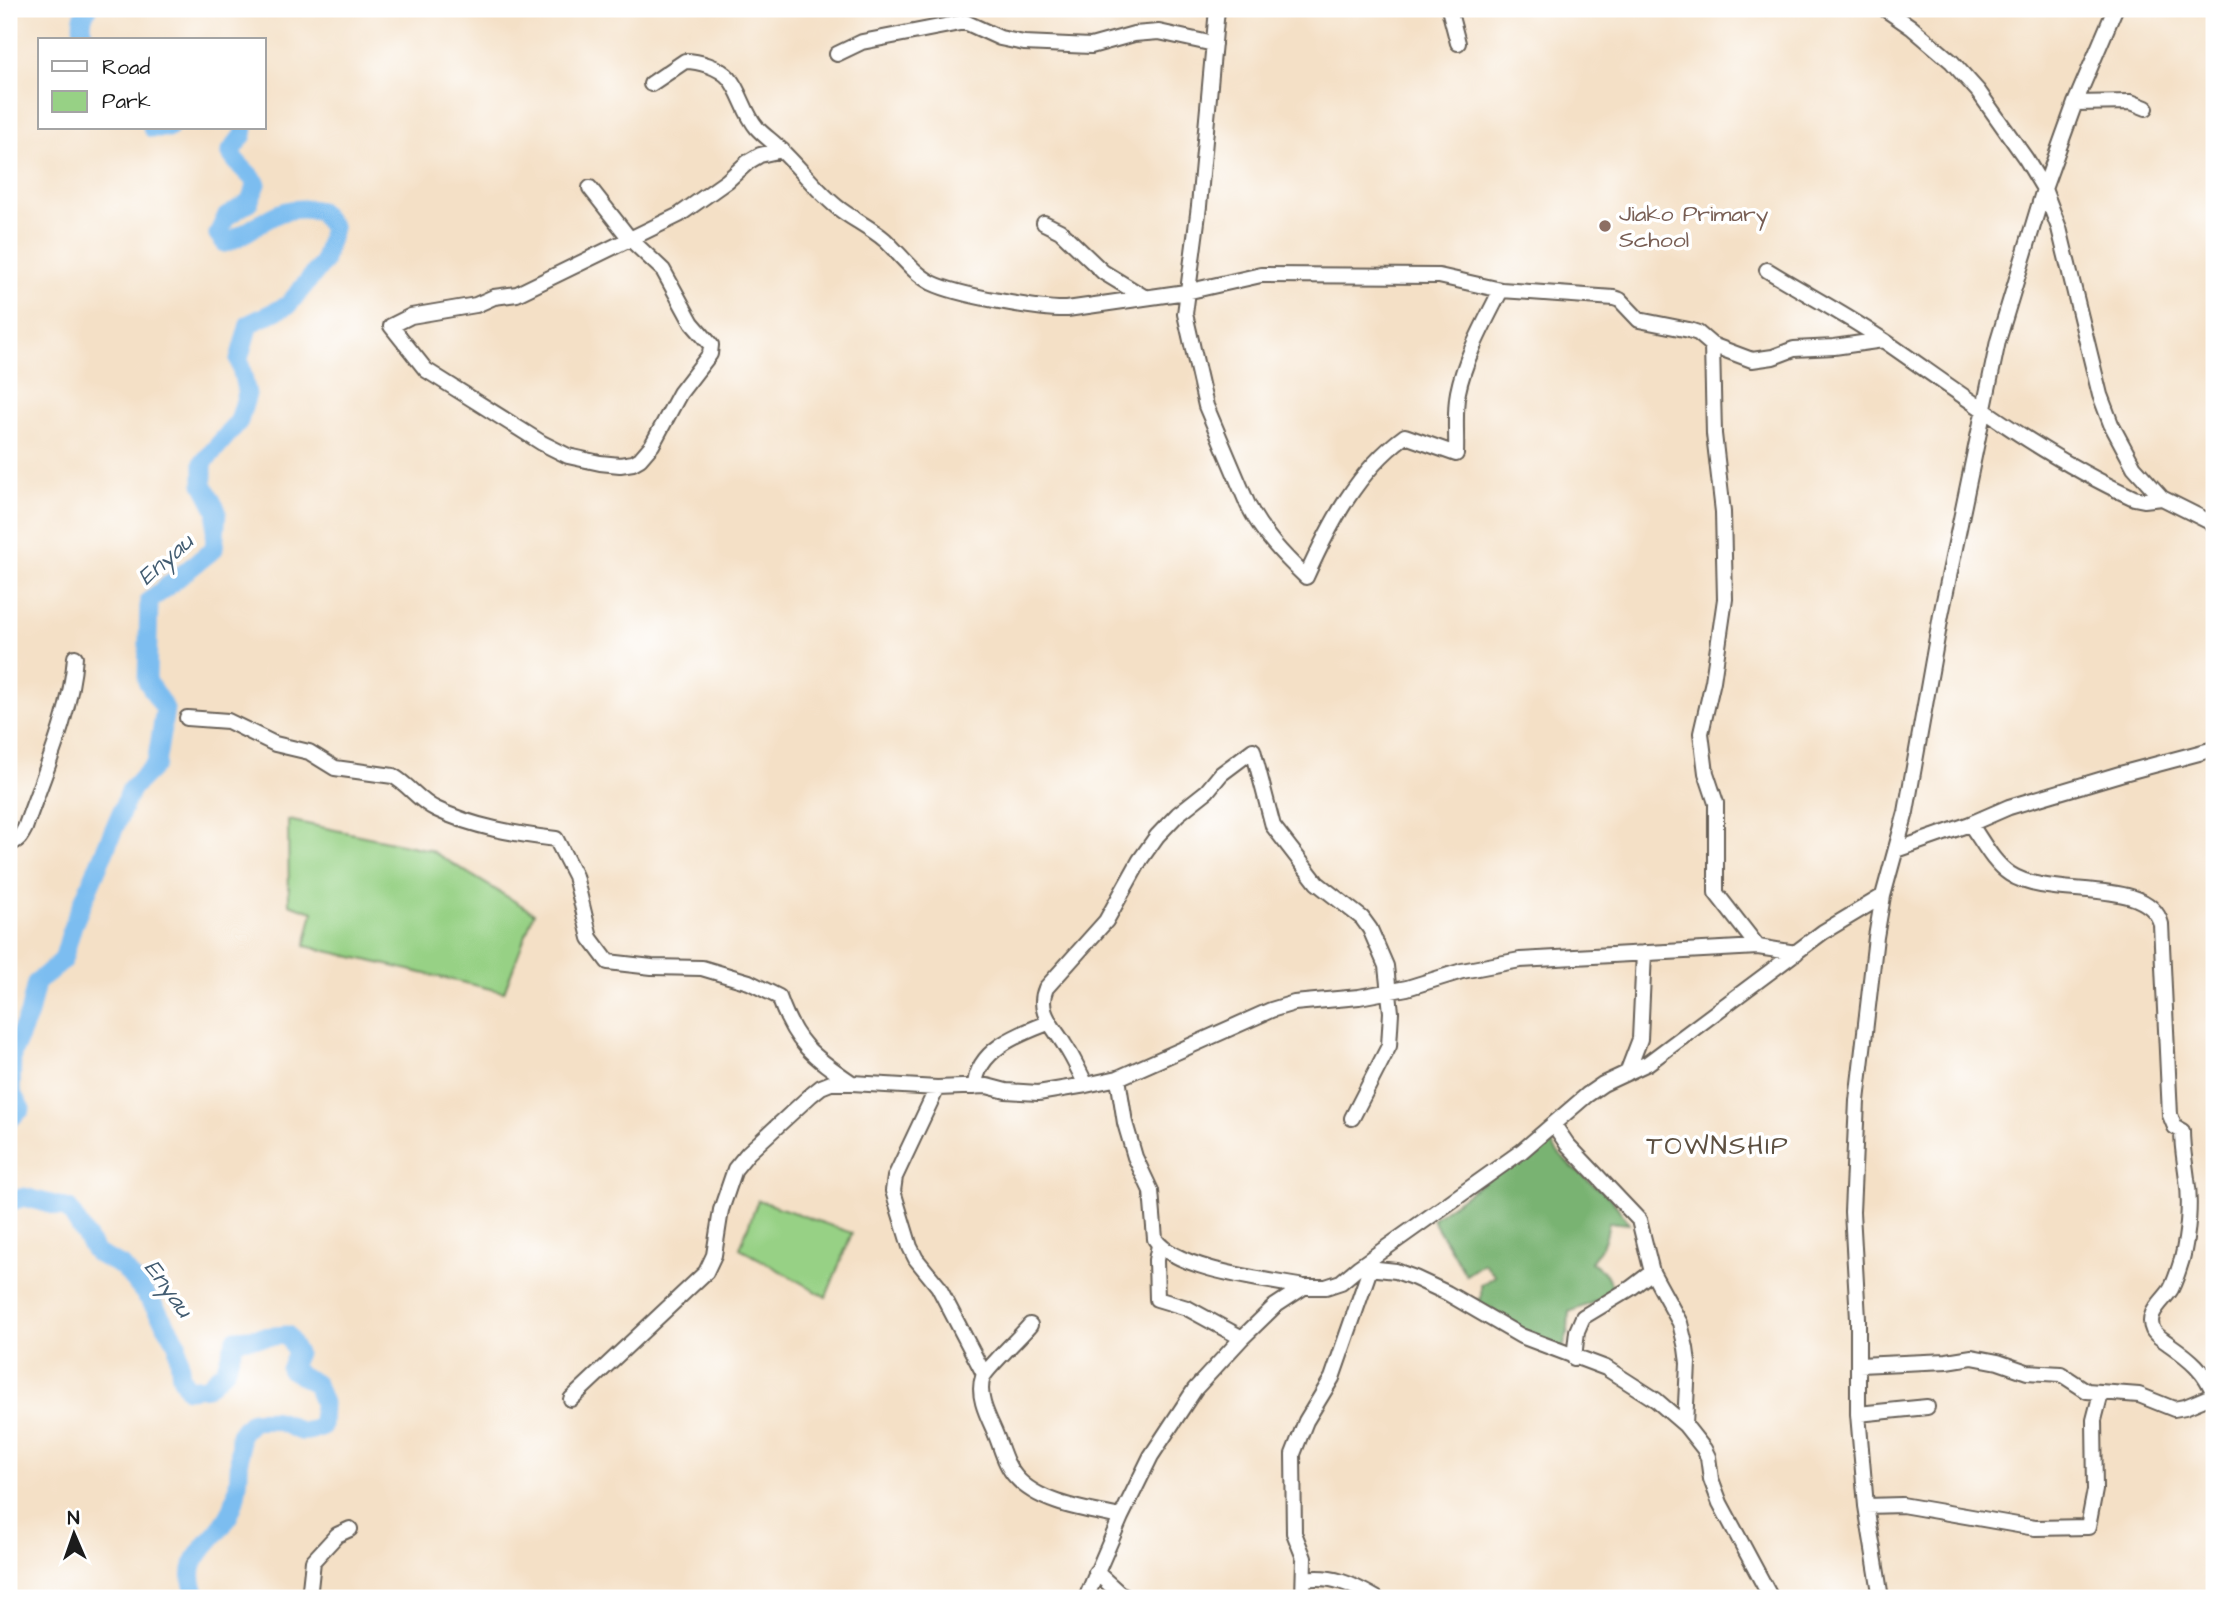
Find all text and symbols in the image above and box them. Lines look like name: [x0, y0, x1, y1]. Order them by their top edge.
legend: [38, 38, 266, 130]
text: Road: [102, 53, 150, 82]
text: Park: [102, 87, 151, 116]
place label: Jiako Primary School: [1619, 198, 1769, 256]
marker: Jiako Primary School: [1597, 218, 1613, 234]
water label: Enyau: [130, 525, 202, 594]
district label: TOWNSHIP: [1646, 1128, 1790, 1164]
water label: Enyau: [136, 1253, 202, 1326]
north arrow: [38, 1498, 108, 1568]
text: N: [67, 1505, 80, 1532]

